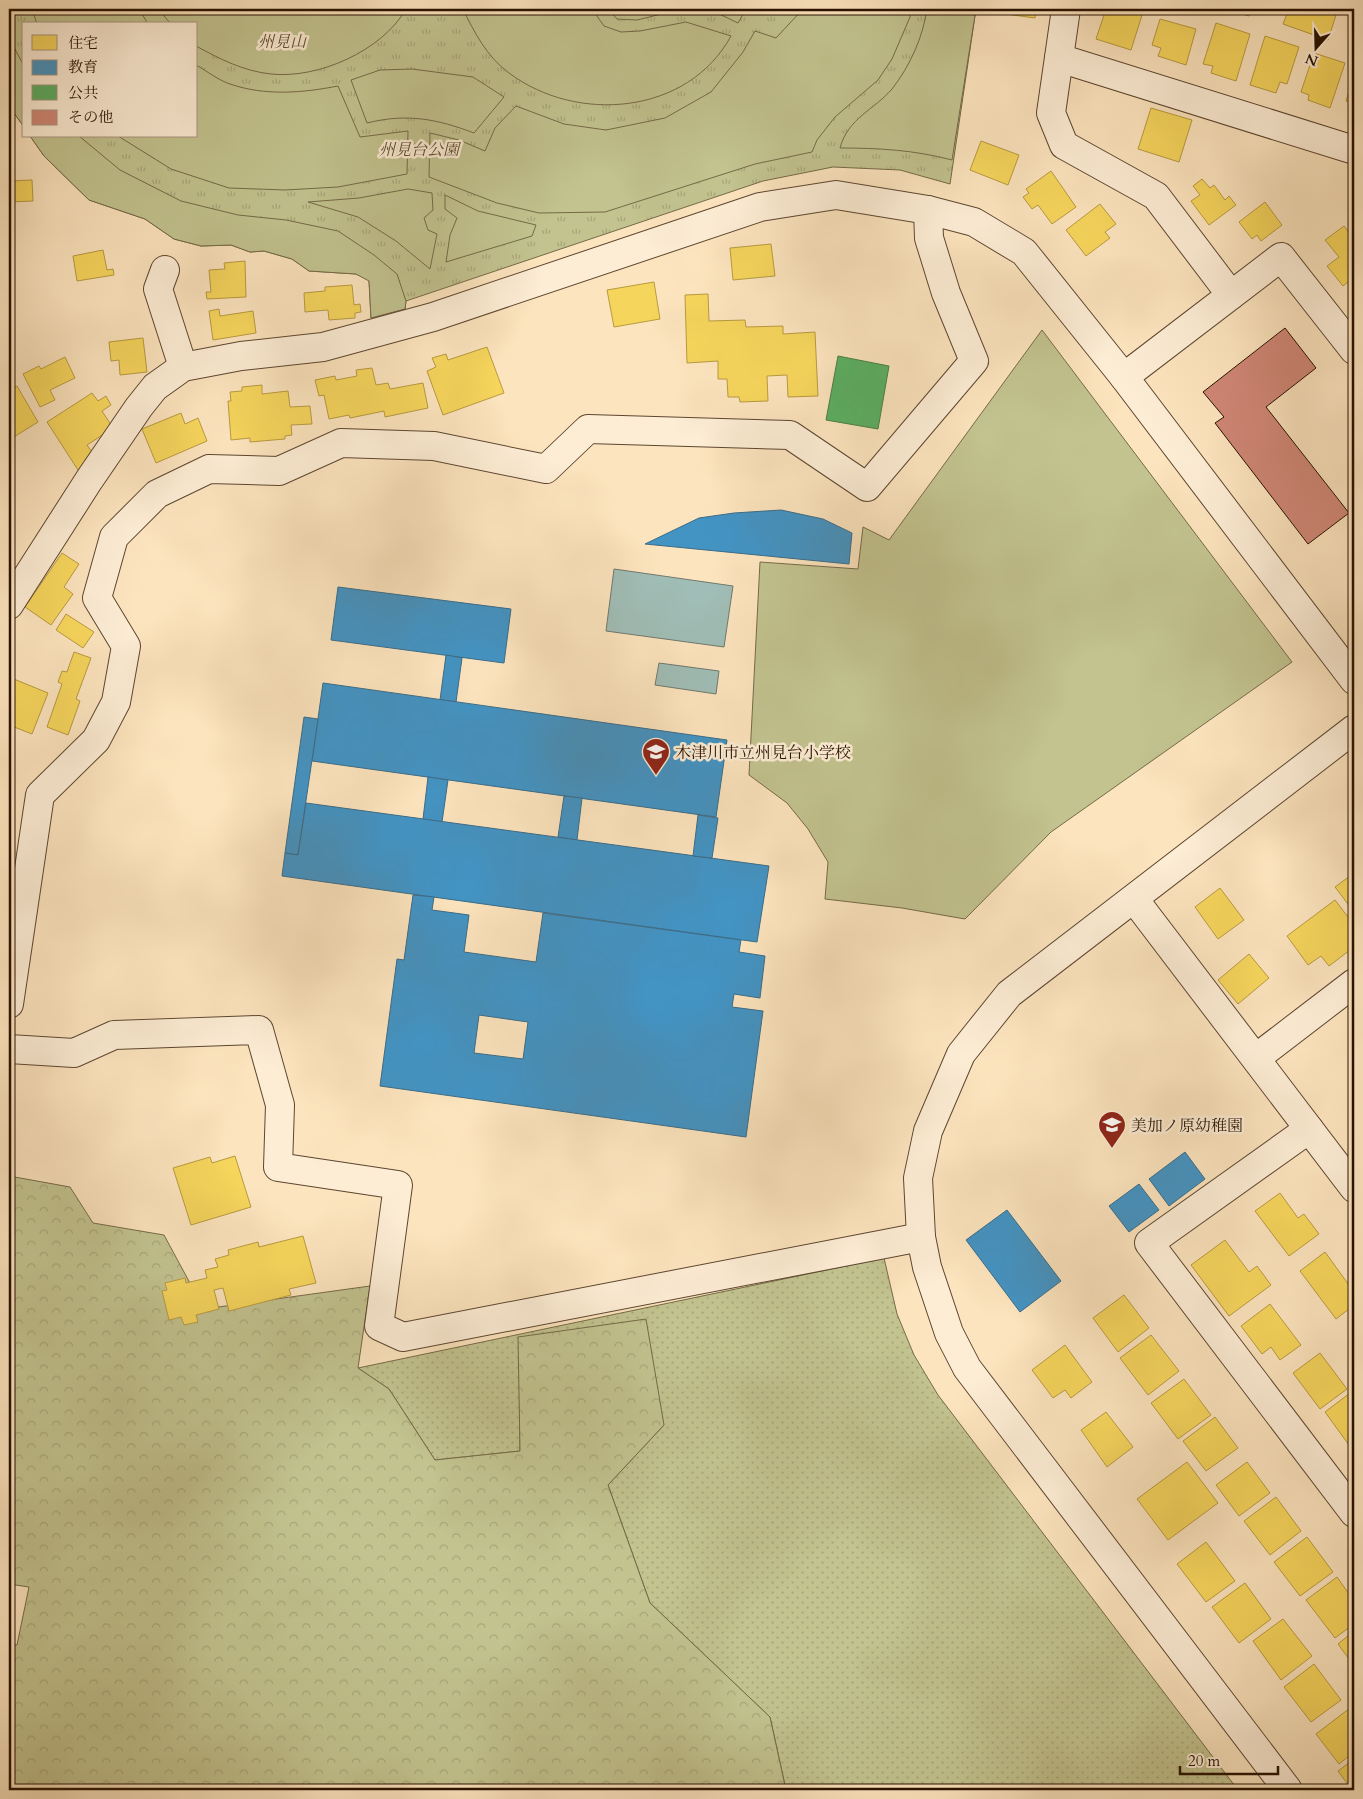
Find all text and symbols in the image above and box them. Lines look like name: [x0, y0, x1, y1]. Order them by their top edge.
legend: [22, 22, 198, 138]
north arrow: [1290, 22, 1340, 72]
park label: 州見山: [258, 31, 308, 53]
text: 住宅: [68, 33, 98, 53]
text: N: [1303, 49, 1321, 71]
text: 教育: [68, 57, 98, 77]
text: 公共: [68, 83, 98, 103]
text: その他: [68, 107, 113, 127]
park label: 州見台公園: [379, 139, 462, 161]
school or university icon: 木津川市立州見台小学校: [641, 737, 671, 776]
place label: 木津川市立州見台小学校: [675, 742, 851, 764]
school or university icon: 美加ノ原幼稚園: [1097, 1110, 1127, 1149]
place label: 美加ノ原幼稚園: [1131, 1115, 1243, 1137]
scale bar: [1180, 1744, 1278, 1776]
text: 20 m: [1188, 1751, 1220, 1771]

